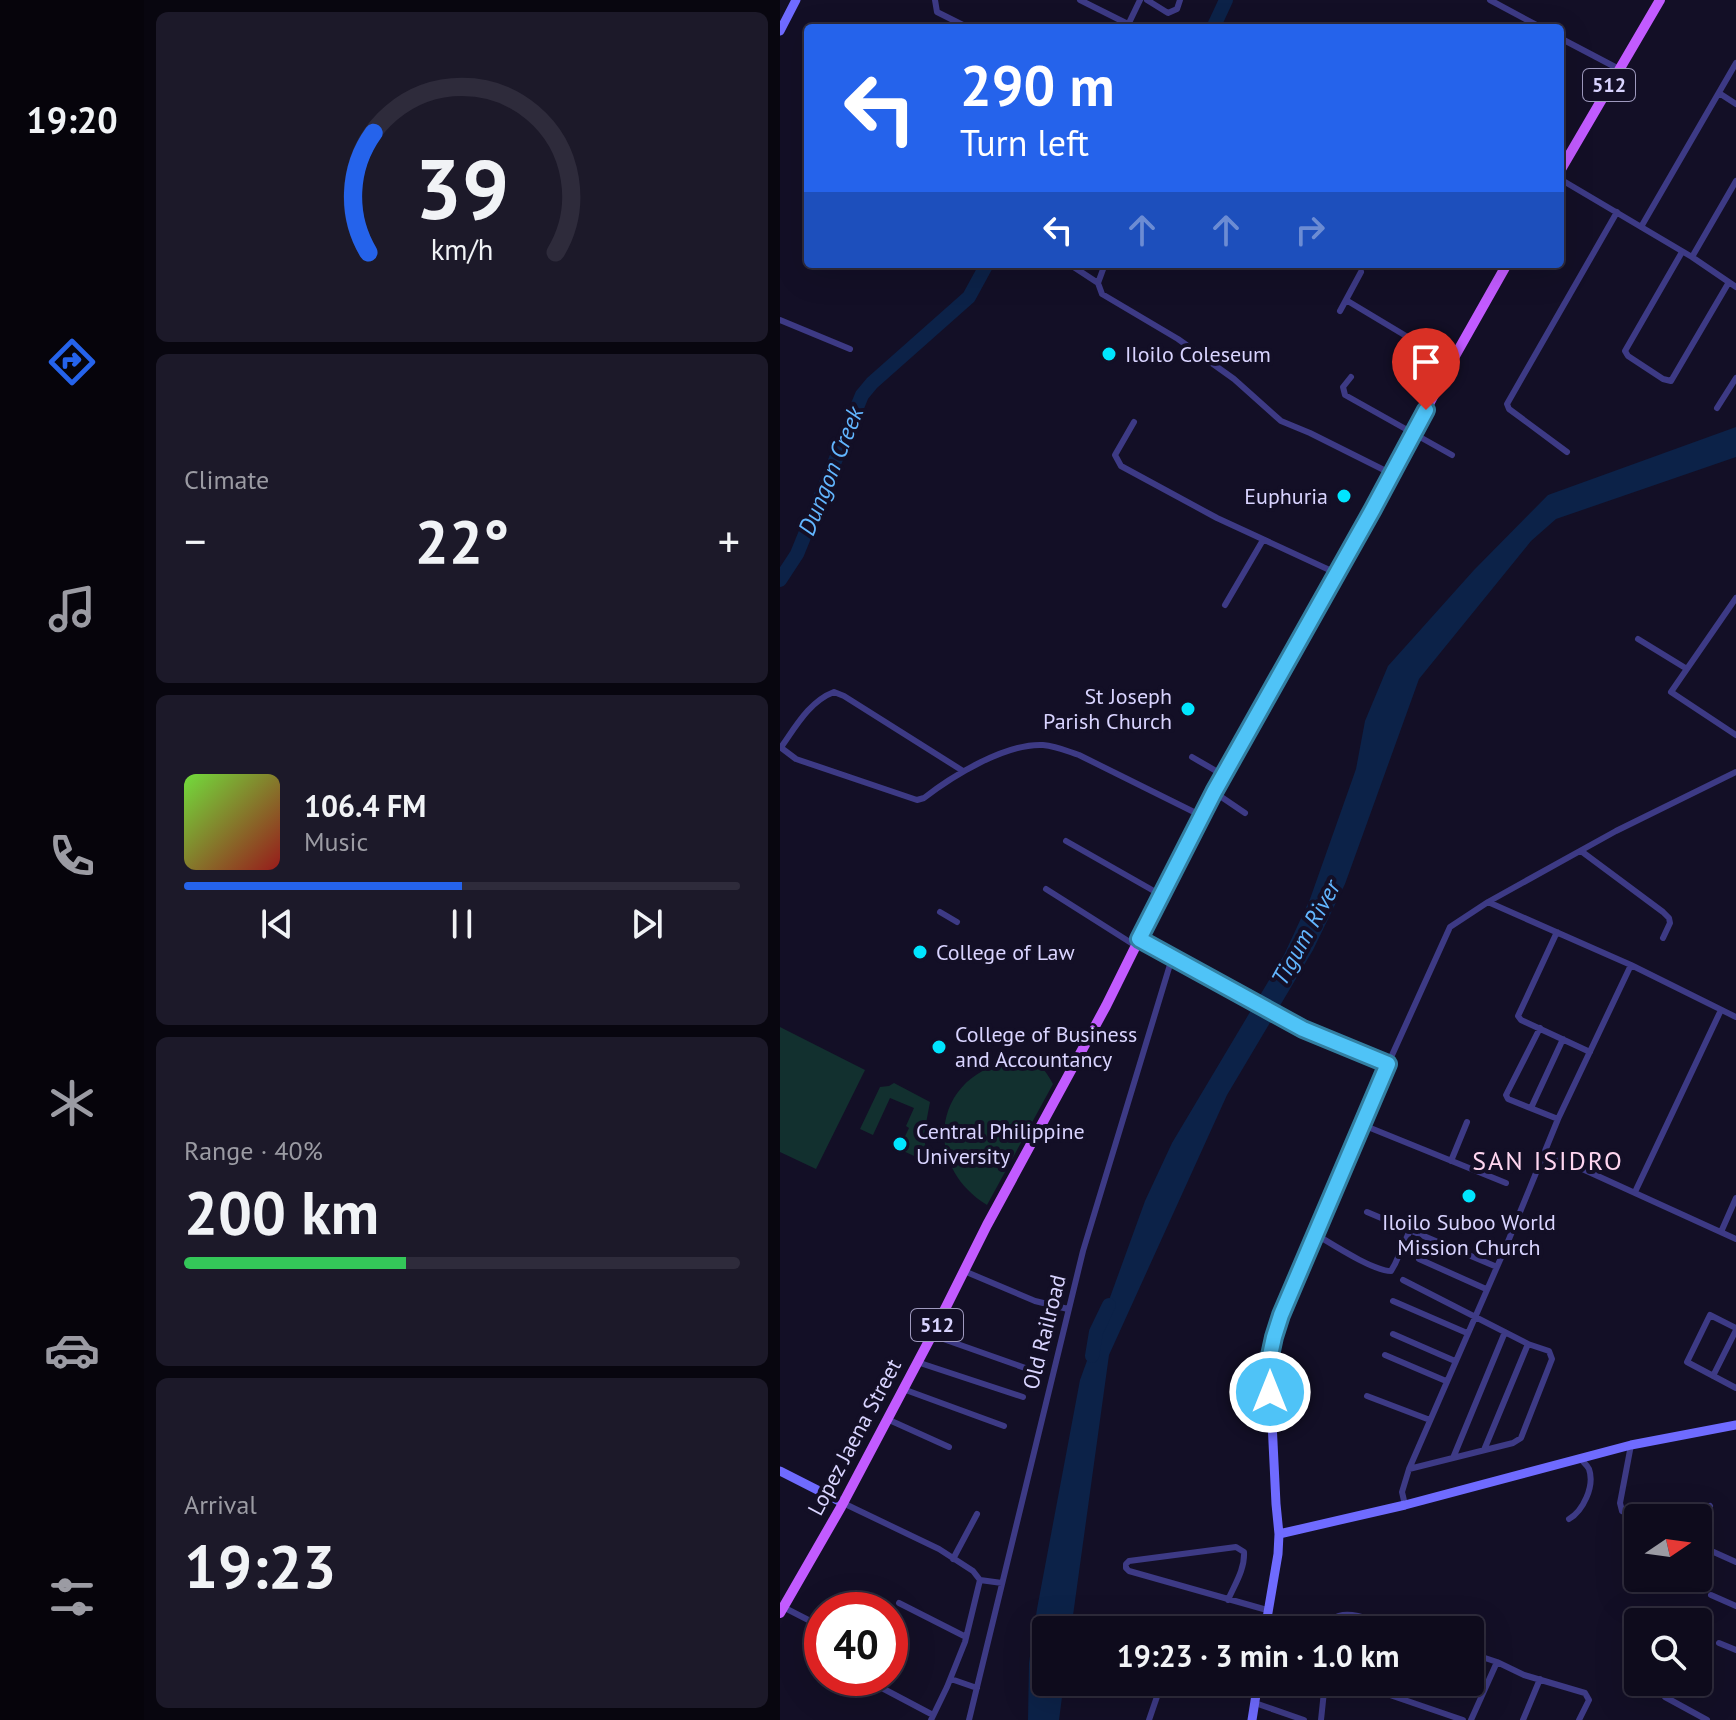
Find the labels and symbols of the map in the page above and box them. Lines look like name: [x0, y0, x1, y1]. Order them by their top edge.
road number: 512: [1583, 69, 1635, 101]
pin: [1392, 328, 1460, 410]
place label: Iloilo Coleseum: [1125, 340, 1271, 368]
marker: Iloilo Coleseum: [1100, 345, 1118, 363]
water label: Dungon Creek: [791, 401, 871, 540]
place label: Euphuria: [1244, 482, 1328, 510]
marker: Euphuria: [1335, 487, 1353, 505]
place label: St Joseph Parish Church: [1043, 682, 1172, 735]
marker: St Joseph Parish Church: [1179, 700, 1197, 718]
water label: Tigum River: [1264, 873, 1348, 991]
place label: College of Law: [936, 938, 1075, 966]
marker: College of Law: [911, 943, 929, 961]
place label: College of Business and Accountancy: [955, 1020, 1137, 1073]
marker: College of Business and Accountancy: [930, 1038, 948, 1056]
place label: Central Philippine University: [916, 1117, 1085, 1170]
marker: Central Philippine University: [891, 1135, 909, 1153]
district label: SAN ISIDRO: [1472, 1144, 1624, 1177]
marker: Iloilo Suboo World Mission Church: [1460, 1187, 1478, 1205]
place label: Iloilo Suboo World Mission Church: [1382, 1208, 1556, 1261]
street label: Old Railroad: [1016, 1272, 1072, 1392]
road number: 512: [911, 1309, 963, 1341]
position arrow: [1228, 1350, 1312, 1434]
street label: Lopez Jaena Street: [801, 1353, 907, 1520]
north arrow: [1624, 1504, 1712, 1592]
speed limit sign: 40: [804, 1592, 908, 1696]

